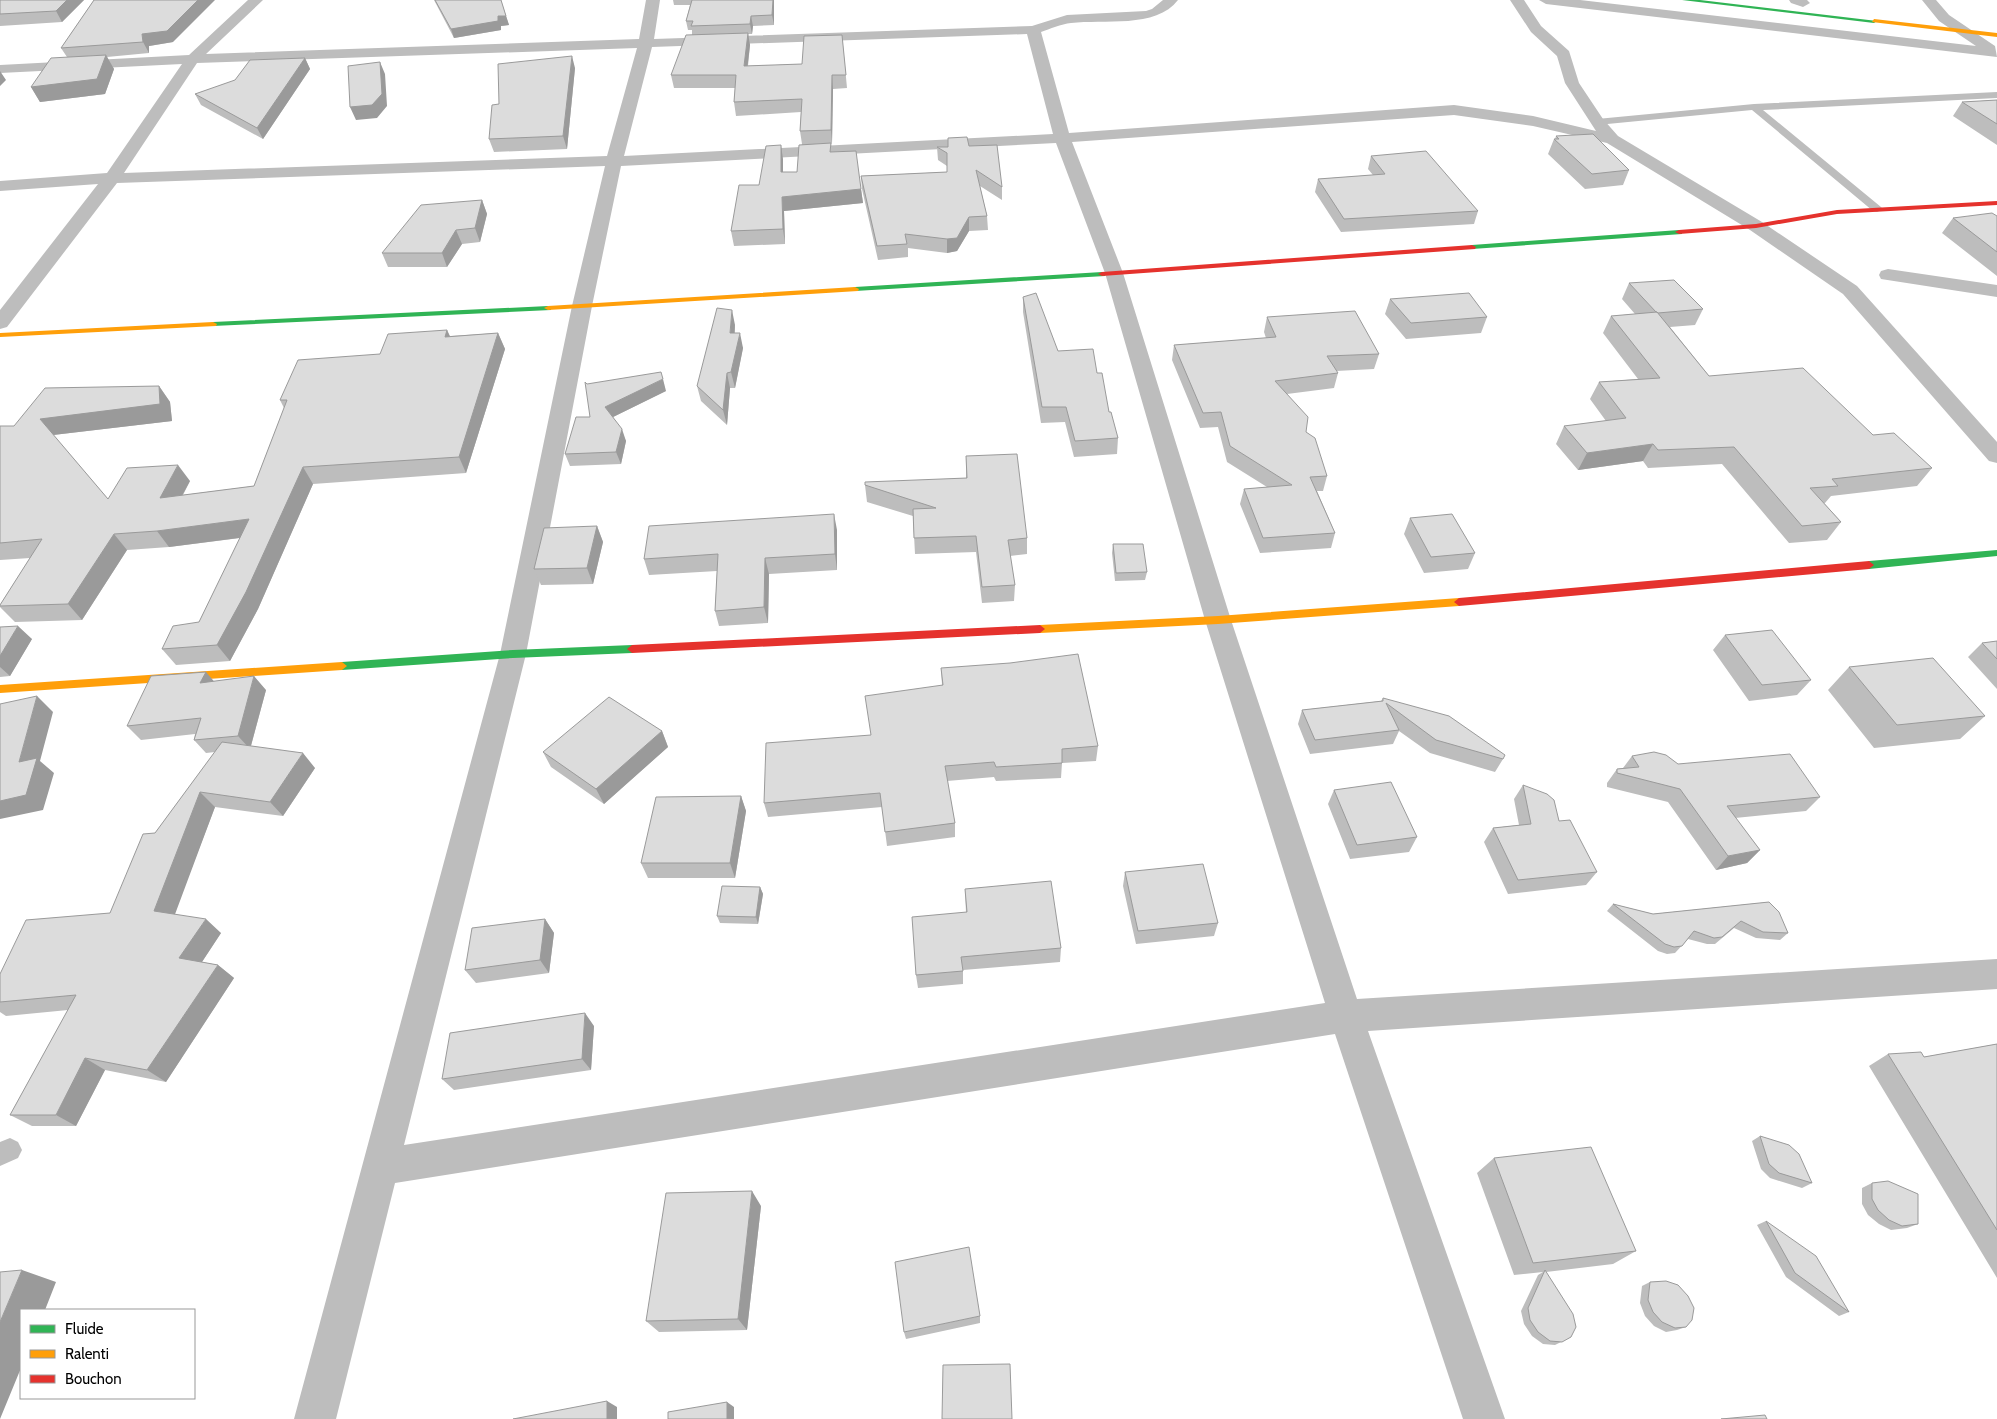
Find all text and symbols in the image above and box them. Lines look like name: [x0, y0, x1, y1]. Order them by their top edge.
legend: [20, 1309, 195, 1399]
text: Fluide: [65, 1320, 104, 1338]
text: Ralenti: [65, 1345, 109, 1363]
text: Bouchon: [65, 1370, 122, 1388]

